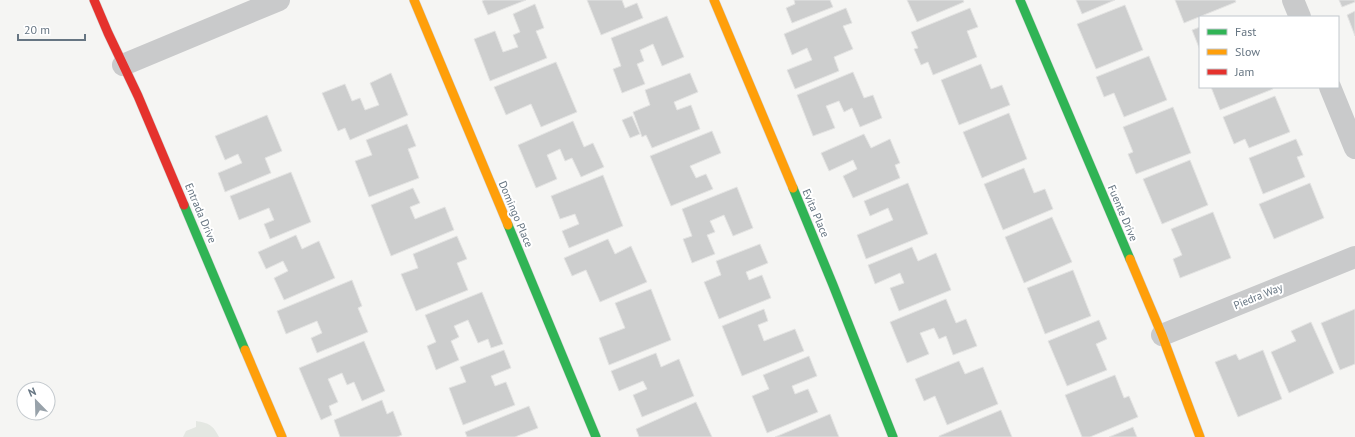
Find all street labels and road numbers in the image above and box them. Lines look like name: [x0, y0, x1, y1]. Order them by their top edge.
street label: Domingo Place: [496, 179, 536, 250]
street label: Entrada Drive: [182, 181, 220, 245]
street label: Fuente Drive: [1105, 183, 1141, 244]
street label: Evita Place: [800, 187, 833, 240]
street label: Piedra Way: [1231, 279, 1285, 312]

